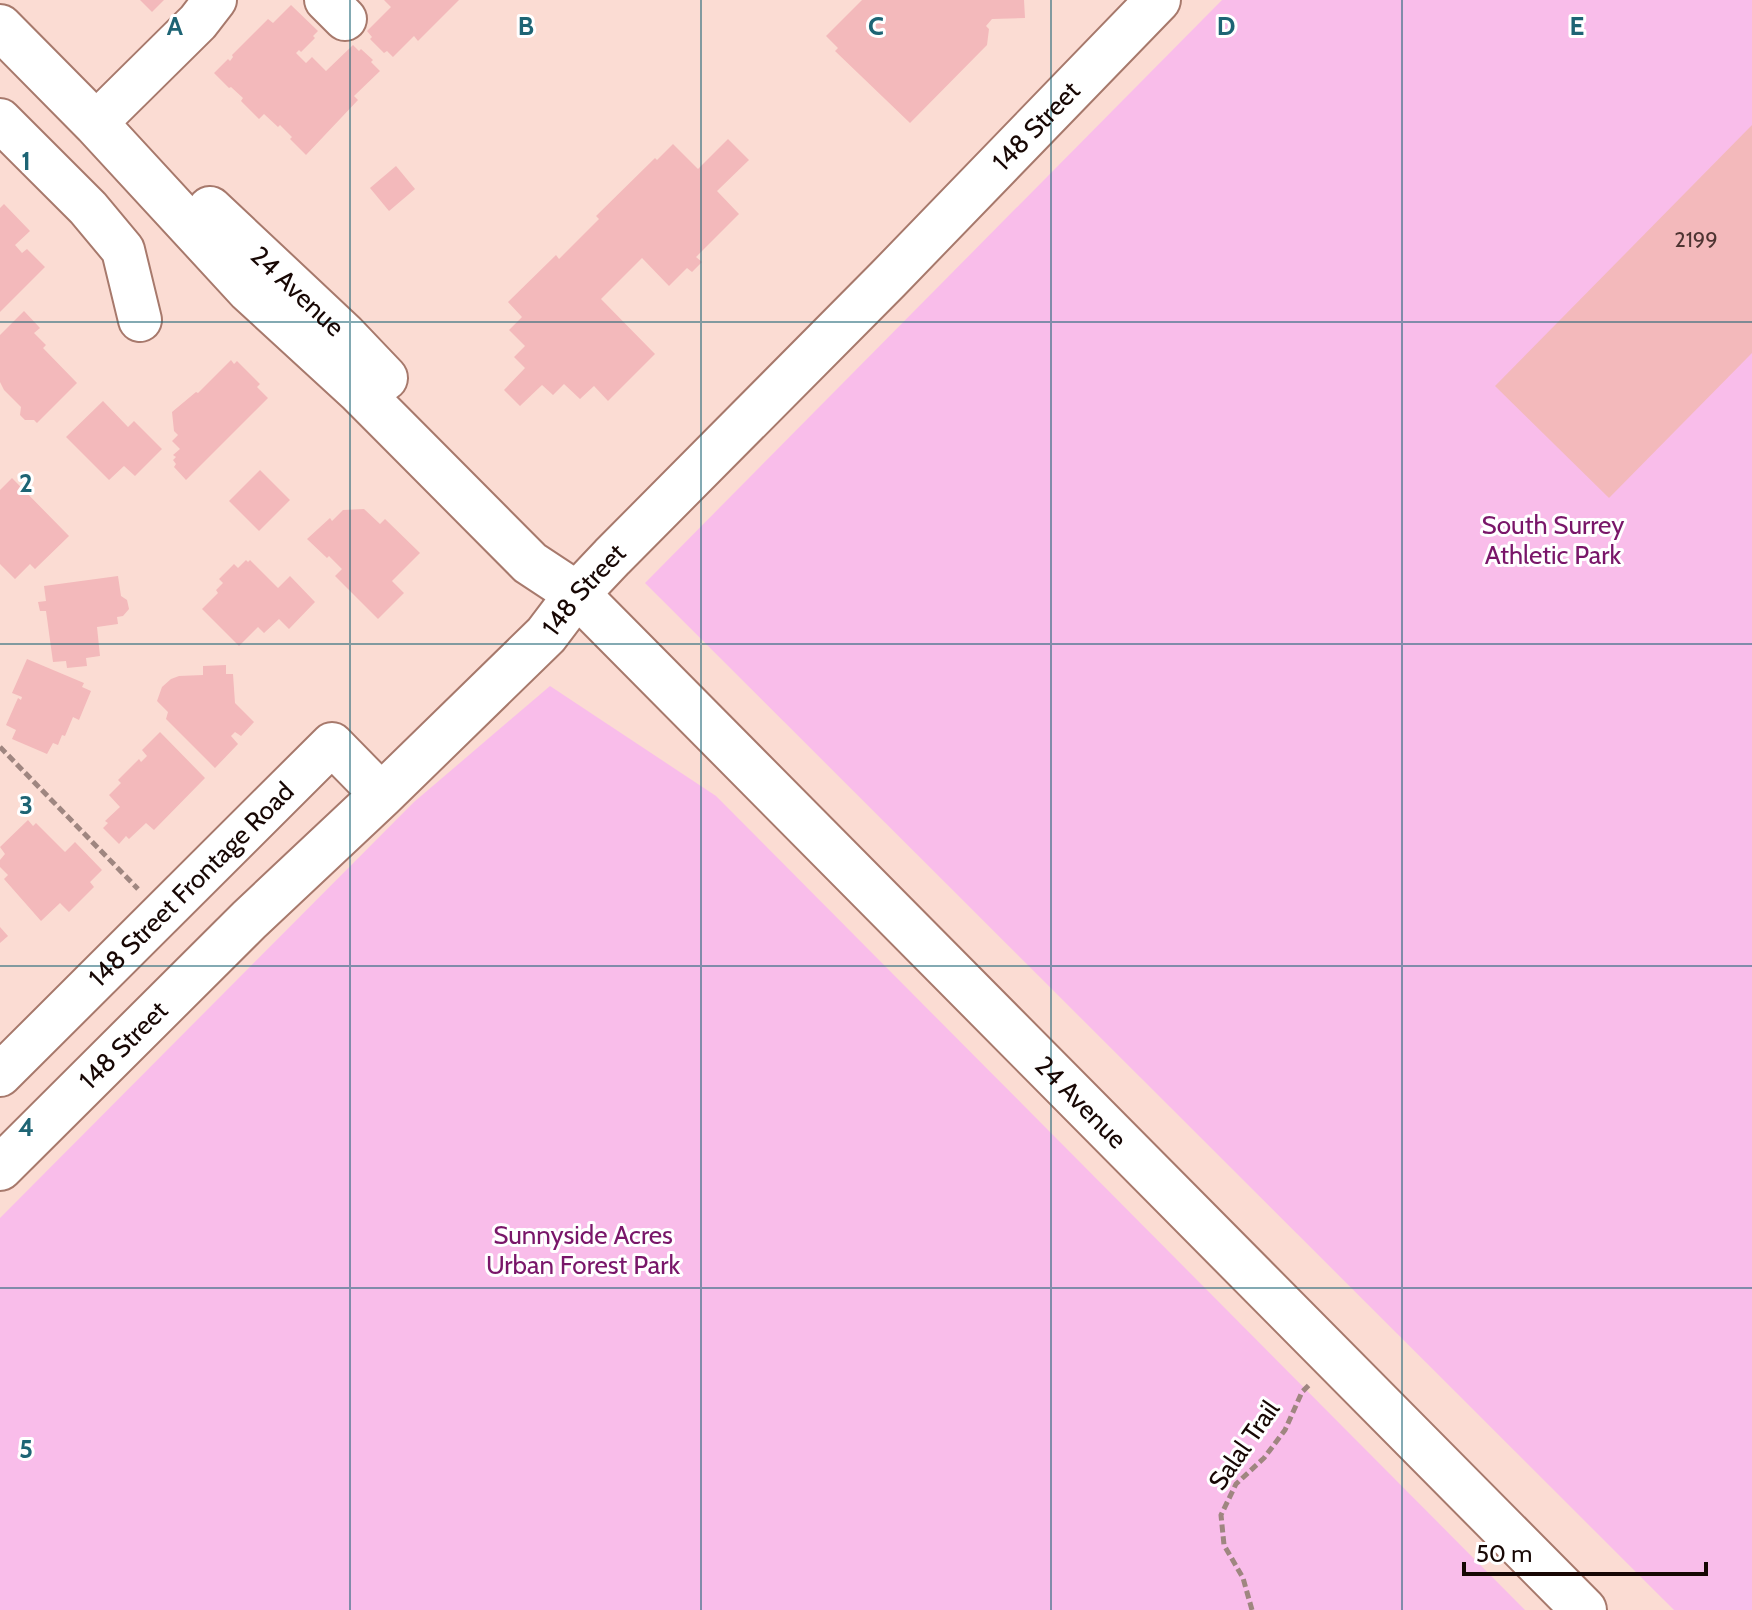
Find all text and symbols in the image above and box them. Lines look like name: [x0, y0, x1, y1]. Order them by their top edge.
text: A: [167, 10, 184, 42]
text: B: [518, 10, 534, 42]
text: C: [868, 10, 884, 42]
text: D: [1217, 10, 1235, 42]
text: E: [1570, 10, 1584, 42]
street label: 148 Street: [986, 75, 1087, 177]
text: 1: [21, 145, 31, 177]
house number: 2199: [1674, 226, 1718, 253]
street label: 24 Avenue: [244, 239, 351, 343]
text: 2: [19, 467, 33, 499]
park label: South Surrey Athletic Park: [1482, 509, 1624, 571]
street label: 148 Street: [535, 537, 632, 642]
street label: 148 Street Frontage Road: [82, 775, 300, 993]
text: 3: [19, 789, 33, 821]
street label: 148 Street: [72, 994, 174, 1096]
street label: 24 Avenue: [1028, 1049, 1133, 1155]
text: 4: [18, 1111, 34, 1143]
park label: Sunnyside Acres Urban Forest Park: [486, 1219, 680, 1281]
street label: Salal Trail: [1202, 1394, 1286, 1496]
text: 5: [19, 1433, 33, 1465]
scale bar: [1464, 1526, 1706, 1576]
text: 50 m: [1476, 1539, 1532, 1568]

